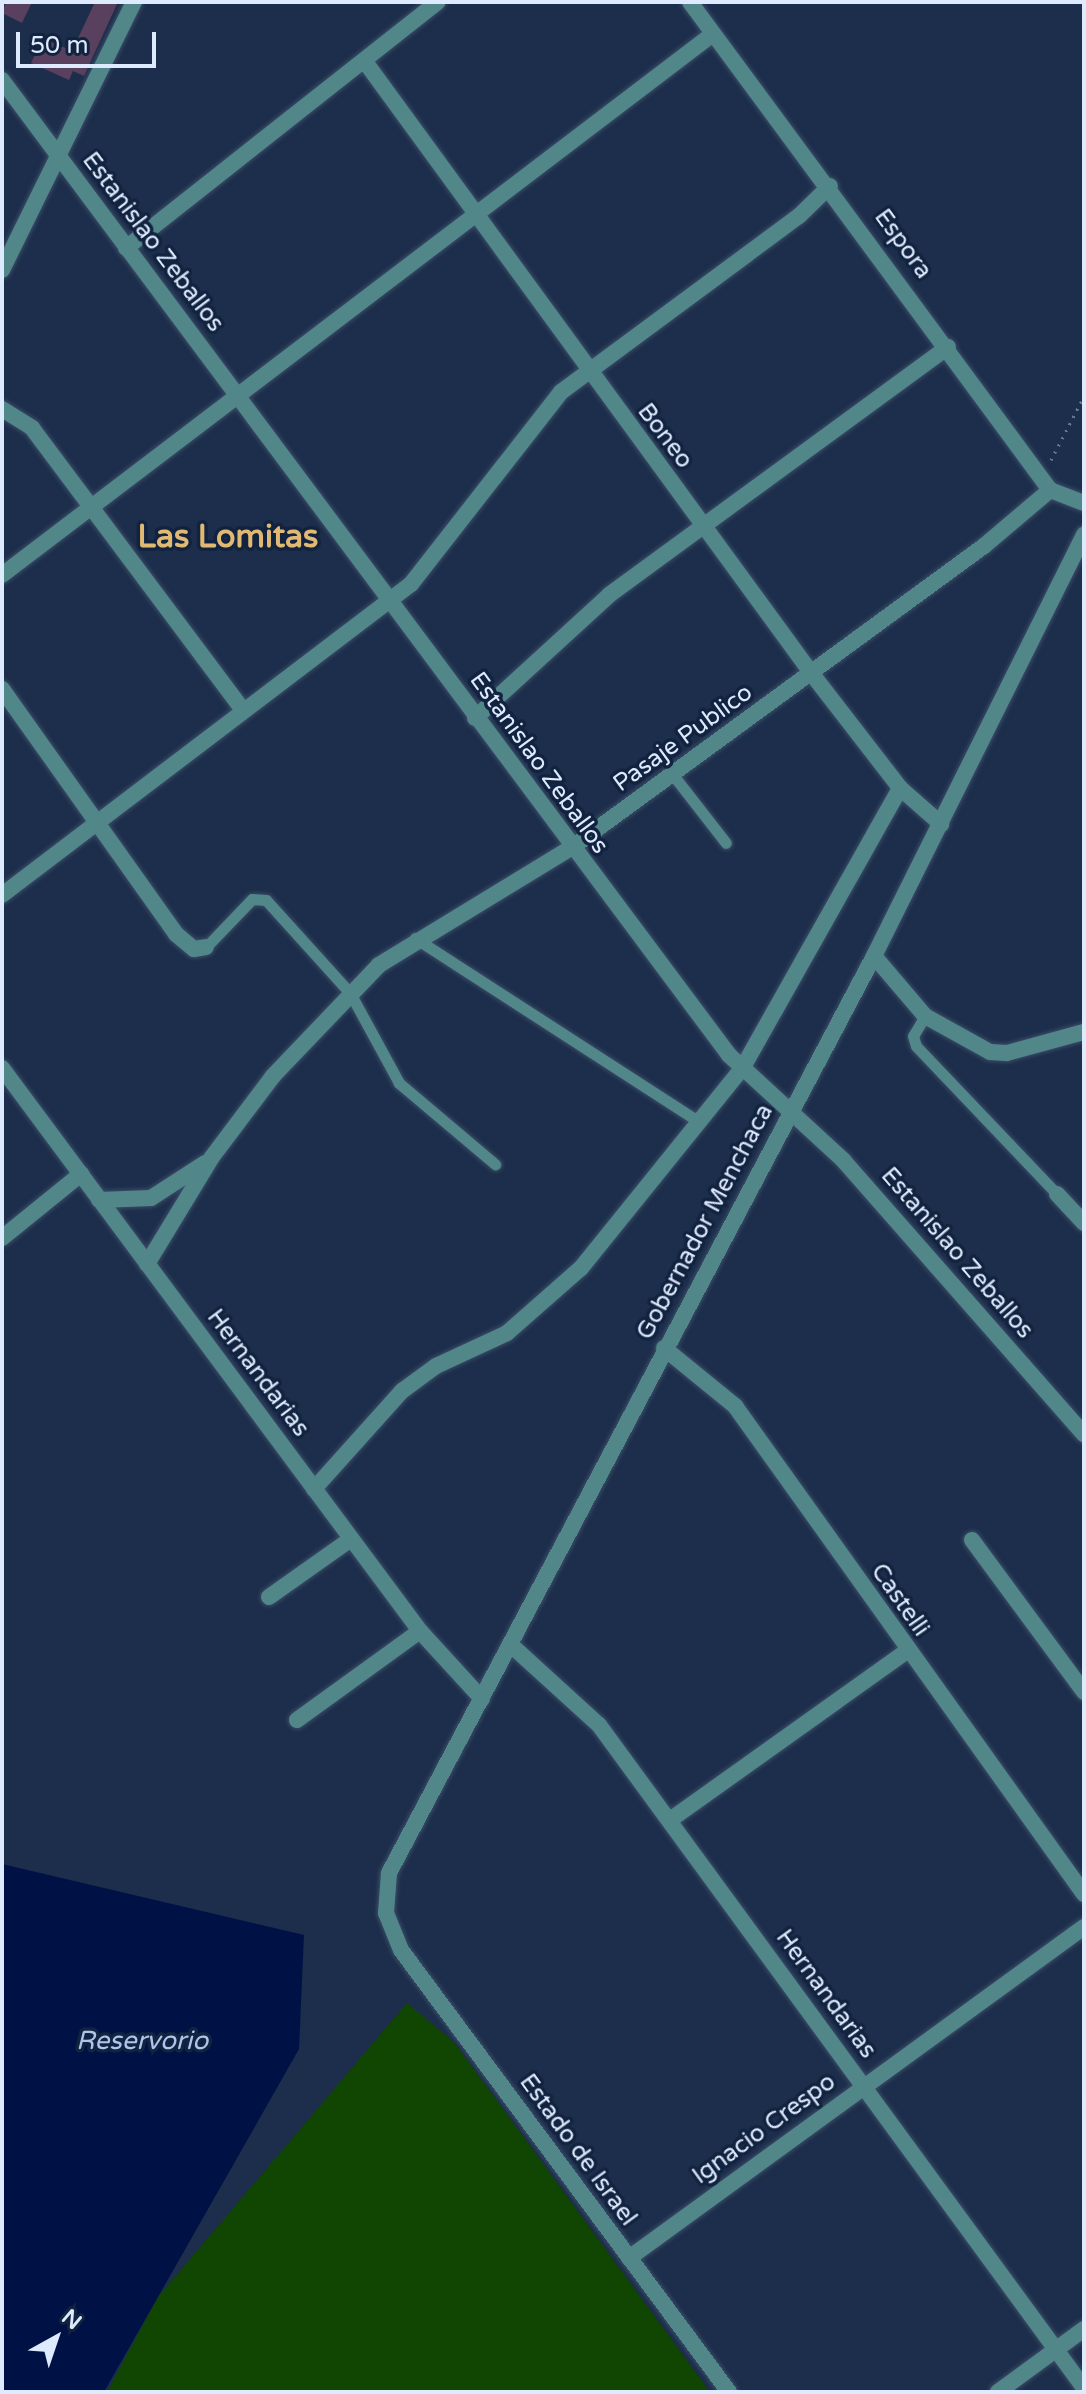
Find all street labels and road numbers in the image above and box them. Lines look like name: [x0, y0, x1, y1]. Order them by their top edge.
street label: Estanislao Zeballos: [76, 147, 230, 337]
street label: Espora: [868, 204, 938, 284]
street label: Boneo: [631, 398, 699, 474]
street label: Estanislao Zeballos: [464, 667, 614, 859]
street label: Pasaje Publico: [608, 678, 758, 798]
street label: Gobernador Menchaca: [631, 1099, 779, 1345]
street label: Estanislao Zeballos: [875, 1162, 1039, 1344]
street label: Hernandarias: [201, 1304, 315, 1442]
street label: Castelli: [865, 1558, 935, 1642]
street label: Hernandarias: [770, 1924, 882, 2064]
street label: Ignacio Crespo: [687, 2068, 841, 2190]
street label: Estado de Israel: [513, 2069, 643, 2231]

